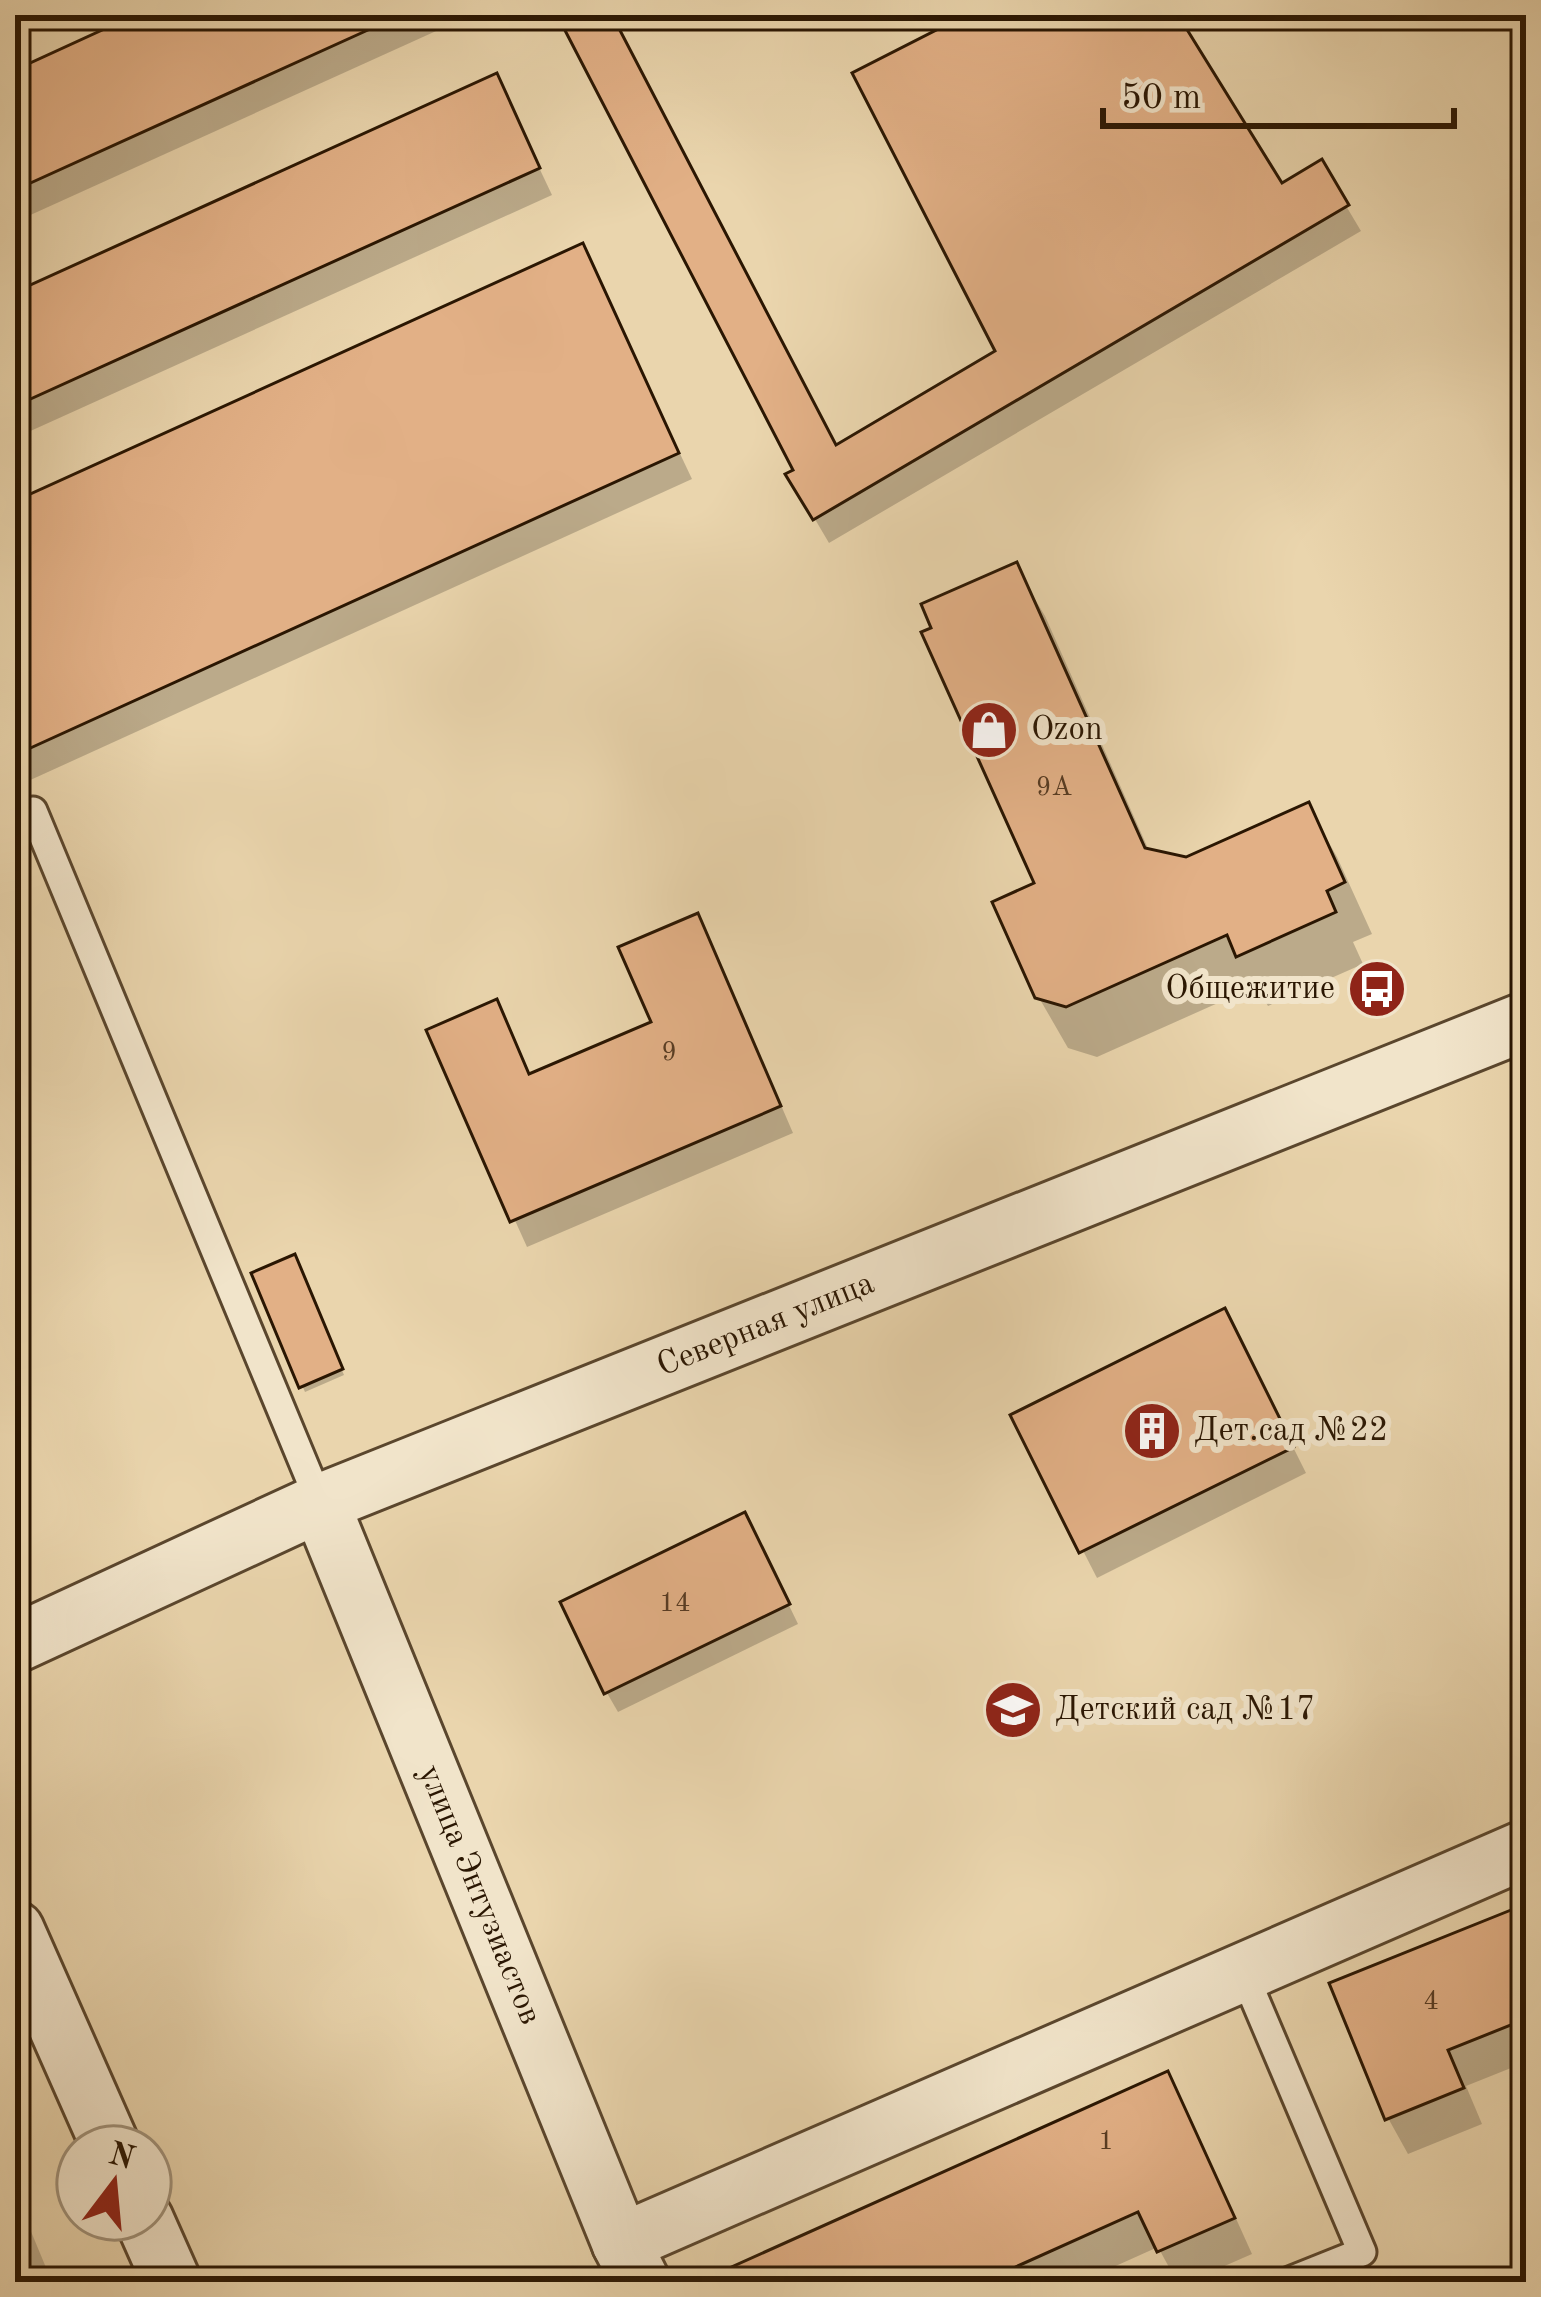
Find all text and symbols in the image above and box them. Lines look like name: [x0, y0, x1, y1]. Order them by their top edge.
scale bar: [1103, 54, 1454, 128]
text: 50 m: [1121, 81, 1201, 117]
shop icon: Ozon: [958, 699, 1020, 761]
place label: Ozon: [1031, 714, 1103, 747]
house number: 9А: [1036, 774, 1073, 801]
bus stop icon: Общежитие: [1346, 958, 1408, 1020]
place label: Общежитие: [1165, 973, 1335, 1006]
house number: 9: [661, 1039, 677, 1066]
street label: Северная улица: [652, 1267, 879, 1383]
building icon: Дет.сад №22: [1121, 1400, 1183, 1462]
place label: Дет.сад №22: [1194, 1415, 1388, 1448]
house number: 14: [659, 1590, 691, 1617]
school or university icon: Детский сад №17: [982, 1679, 1044, 1741]
place label: Детский сад №17: [1055, 1694, 1316, 1727]
street label: улица Энтузиастов: [412, 1760, 547, 2029]
house number: 4: [1423, 1988, 1439, 2015]
north arrow: [54, 2123, 174, 2243]
house number: 1: [1098, 2128, 1114, 2155]
text: N: [105, 2138, 138, 2177]

